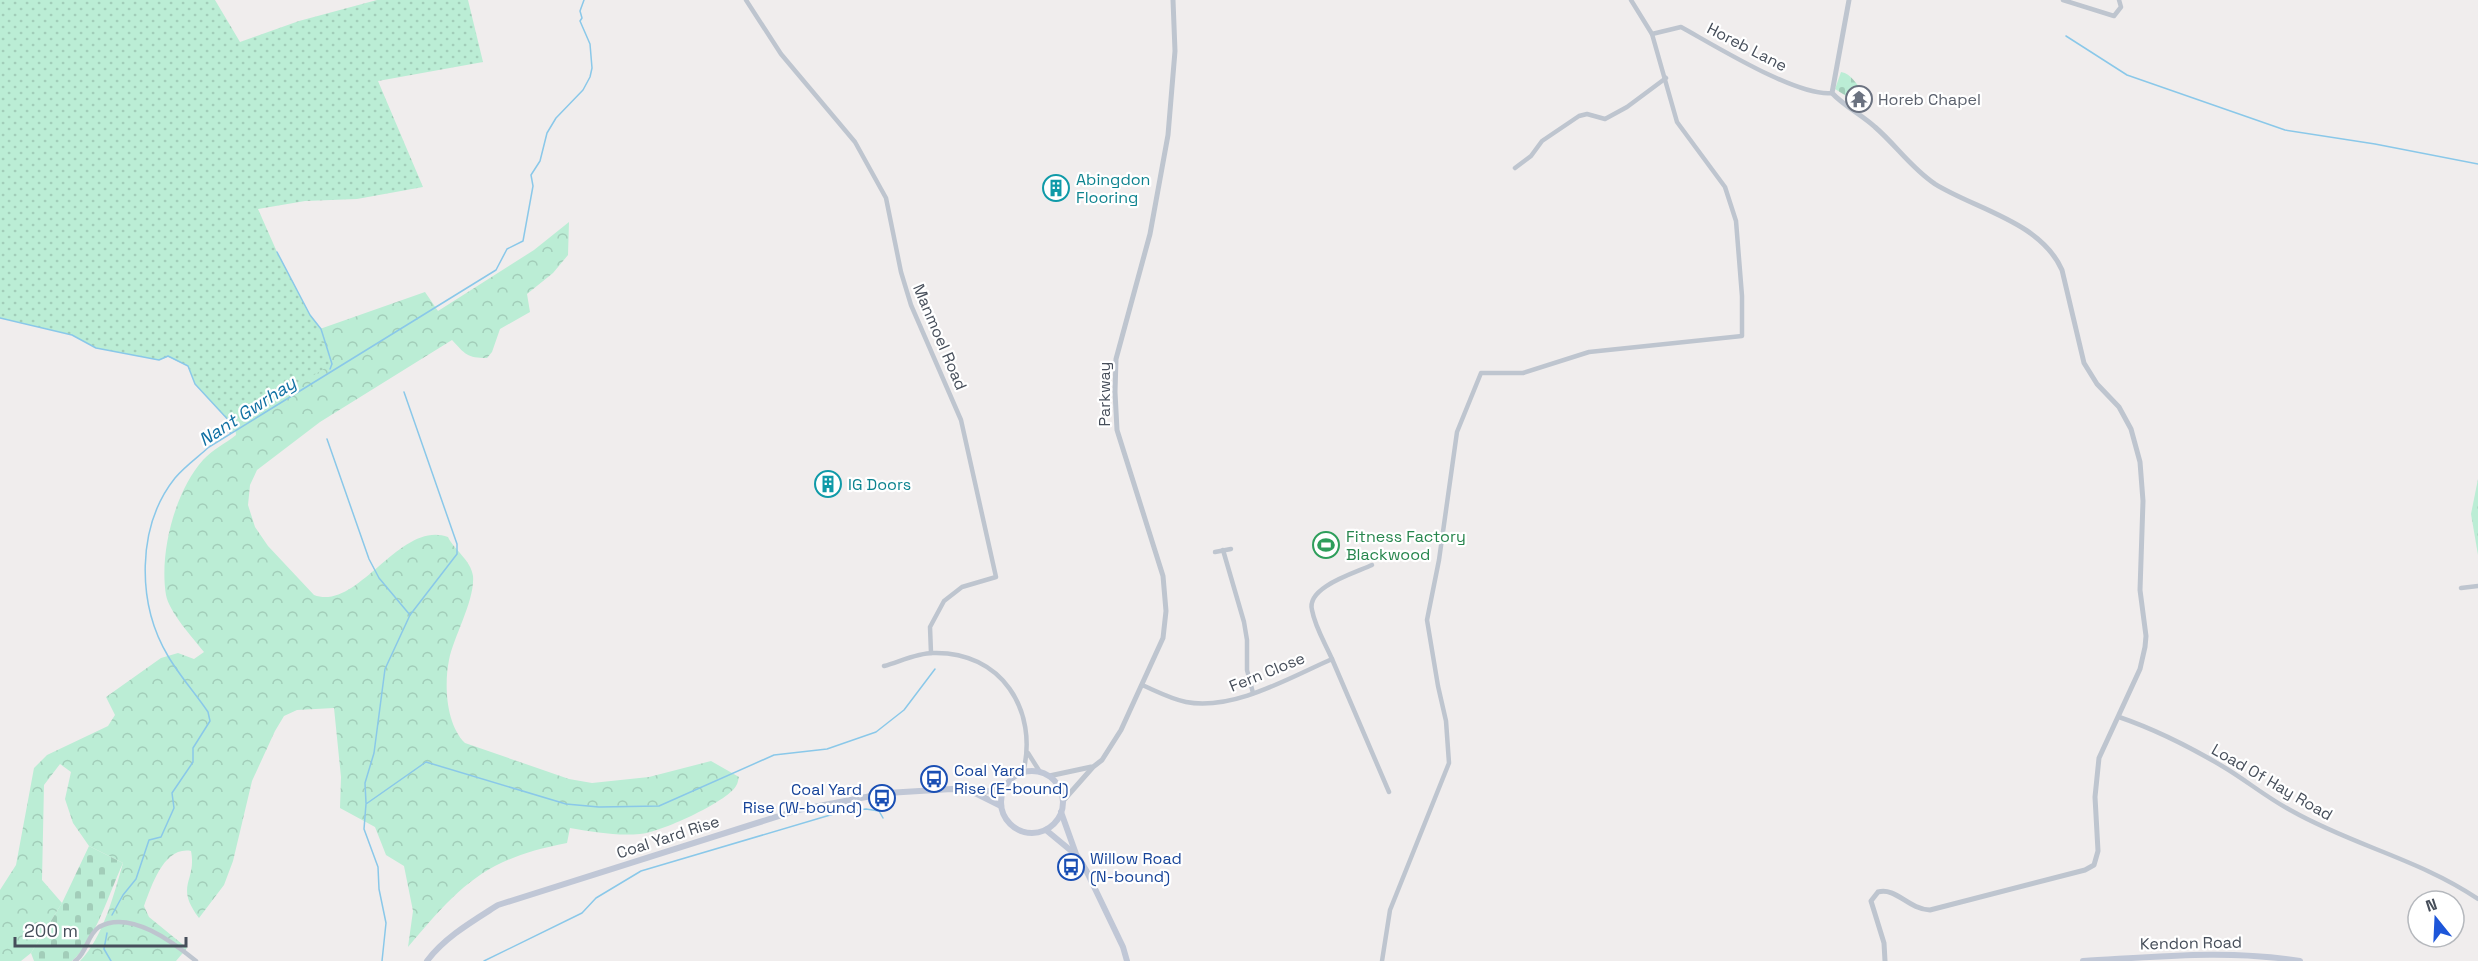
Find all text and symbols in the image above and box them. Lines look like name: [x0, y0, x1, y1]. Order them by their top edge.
street label: Horeb Lane: [1703, 18, 1791, 76]
temple icon: Horeb Chapel: [1844, 84, 1874, 114]
place label: Horeb Chapel: [1878, 89, 1981, 110]
place label: Abingdon Flooring: [1076, 169, 1150, 208]
building icon: Abingdon Flooring: [1041, 173, 1071, 203]
street label: Manmoel Road: [908, 281, 972, 393]
street label: Parkway: [1094, 362, 1115, 426]
water label: Nant Gwrhay: [194, 371, 301, 451]
building icon: IG Doors: [813, 469, 843, 499]
place label: IG Doors: [848, 474, 911, 495]
place label: Fitness Factory Blackwood: [1346, 526, 1466, 565]
sports icon: Fitness Factory Blackwood: [1311, 530, 1341, 560]
street label: Fern Close: [1226, 647, 1308, 697]
street label: Load Of Hay Road: [2208, 739, 2336, 825]
place label: Coal Yard Rise (E-bound): [954, 760, 1068, 799]
bus stop icon: Coal Yard Rise (E-bound): [919, 764, 949, 794]
place label: Coal Yard Rise (W-bound): [743, 779, 862, 818]
bus stop icon: Coal Yard Rise (W-bound): [867, 783, 897, 813]
street label: Coal Yard Rise: [614, 810, 722, 864]
place label: Willow Road (N-bound): [1090, 848, 1182, 887]
bus stop icon: Willow Road (N-bound): [1056, 852, 1086, 882]
north arrow: [2406, 889, 2466, 949]
text: N: [2423, 894, 2440, 917]
scale bar: [15, 910, 186, 948]
text: 200 m: [24, 919, 78, 942]
street label: Kendon Road: [2140, 932, 2242, 954]

